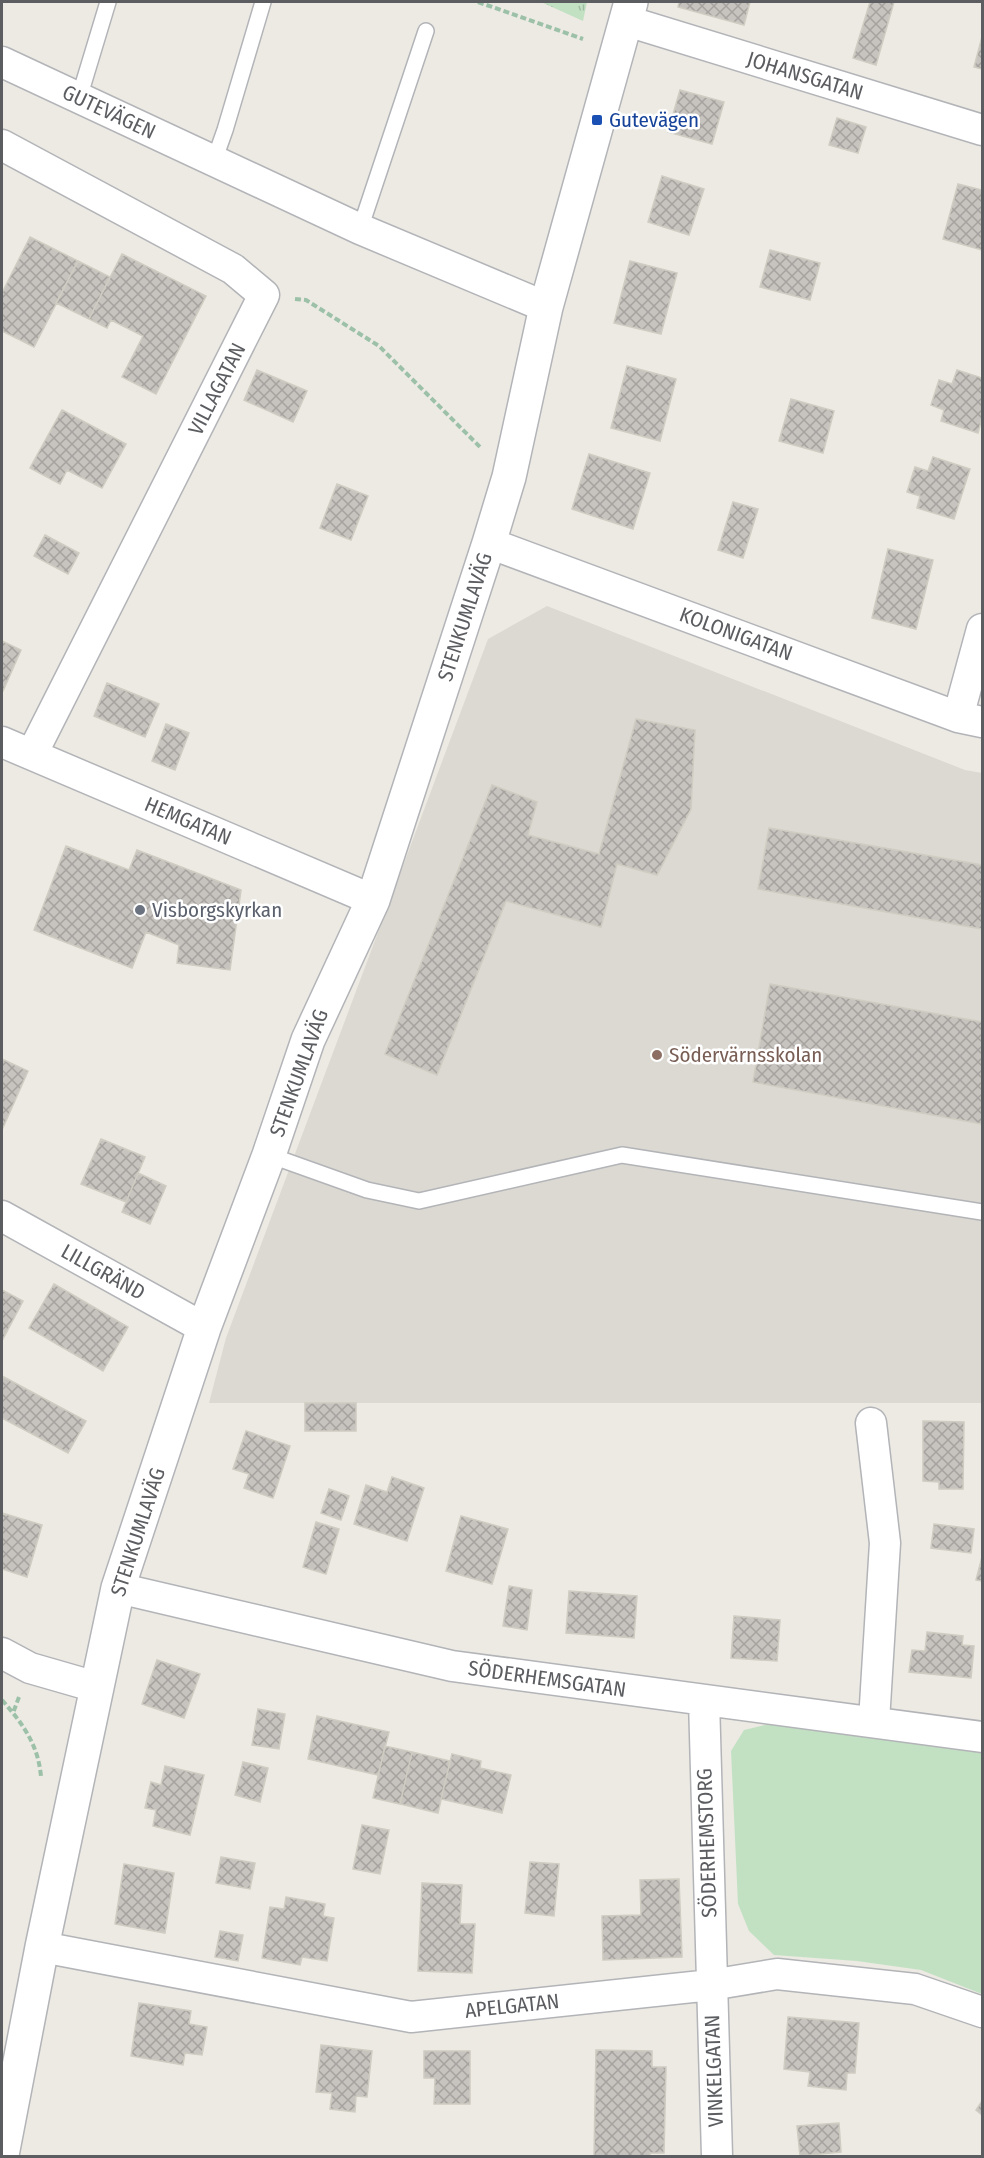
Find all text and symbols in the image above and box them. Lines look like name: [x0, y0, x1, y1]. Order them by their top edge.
street label: JOHANSGATAN: [744, 46, 866, 106]
street label: GUTEVÄGEN: [58, 79, 160, 145]
place label: Gutevägen: [609, 107, 699, 133]
marker: Gutevägen: [590, 113, 604, 127]
street label: VILLAGATAN: [183, 338, 251, 440]
street label: STENKUMLAVÄG: [432, 549, 498, 685]
street label: KOLONIGATAN: [676, 602, 796, 666]
street label: HEMGATAN: [141, 791, 235, 851]
place label: Visborgskyrkan: [152, 897, 282, 923]
marker: Visborgskyrkan: [133, 903, 147, 917]
street label: STENKUMLAVÄG: [264, 1006, 334, 1140]
place label: Södervärnsskolan: [669, 1042, 822, 1068]
marker: Södervärnsskolan: [650, 1048, 664, 1062]
street label: LILLGRÄND: [56, 1238, 150, 1306]
street label: STENKUMLAVÄG: [105, 1464, 171, 1600]
street label: SÖDERHEMSGATAN: [466, 1655, 628, 1703]
street label: SÖDERHEMSTORG: [691, 1768, 723, 1918]
street label: APELGATAN: [464, 1988, 560, 2024]
street label: VINKELGATAN: [699, 2014, 729, 2128]

